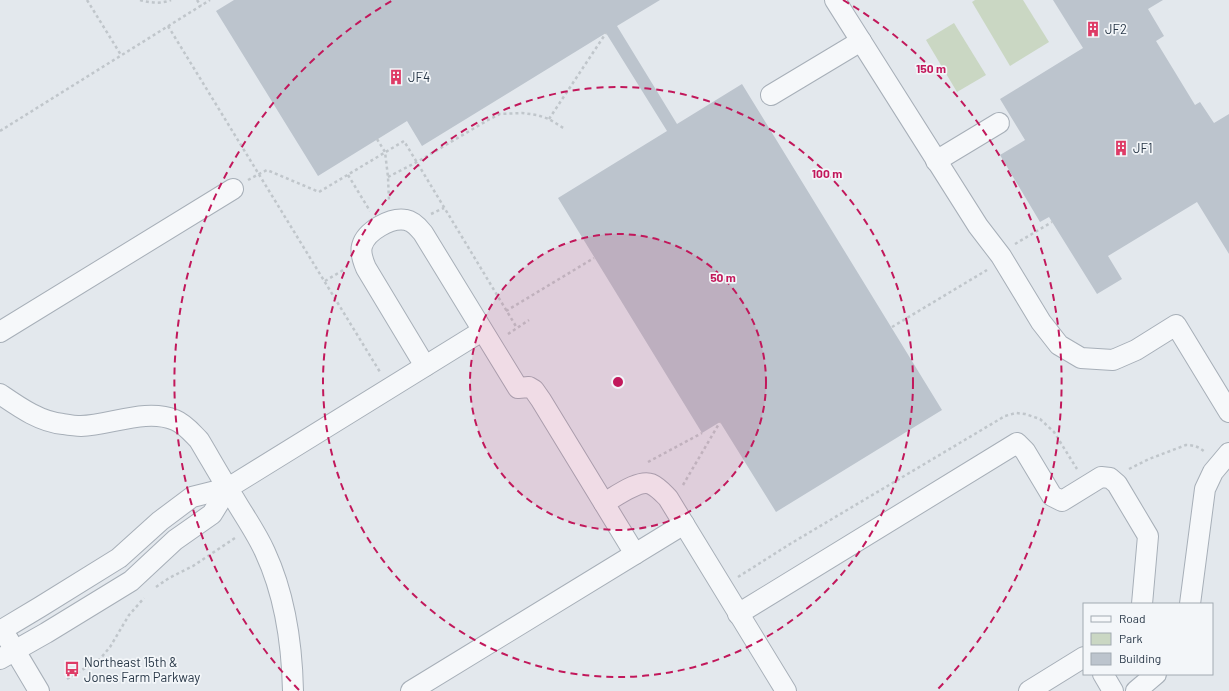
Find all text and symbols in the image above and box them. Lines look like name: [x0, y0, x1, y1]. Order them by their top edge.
building icon: JF2: [1084, 20, 1102, 38]
place label: JF2: [1105, 21, 1127, 37]
text: 150 m: [916, 61, 946, 75]
building icon: JF4: [387, 68, 405, 86]
place label: JF4: [408, 69, 430, 85]
building icon: JF1: [1112, 139, 1130, 157]
place label: JF1: [1133, 140, 1152, 156]
text: 100 m: [812, 166, 842, 180]
text: 50 m: [710, 270, 736, 284]
centre of rings: [611, 375, 625, 389]
legend: [1083, 603, 1213, 675]
text: Road: [1119, 611, 1146, 625]
text: Park: [1119, 631, 1143, 645]
text: Building: [1119, 651, 1161, 665]
place label: Northeast 15th & Jones Farm Parkway: [84, 654, 200, 685]
bus stop icon: Northeast 15th & Jones Farm Parkway: [63, 660, 81, 678]

